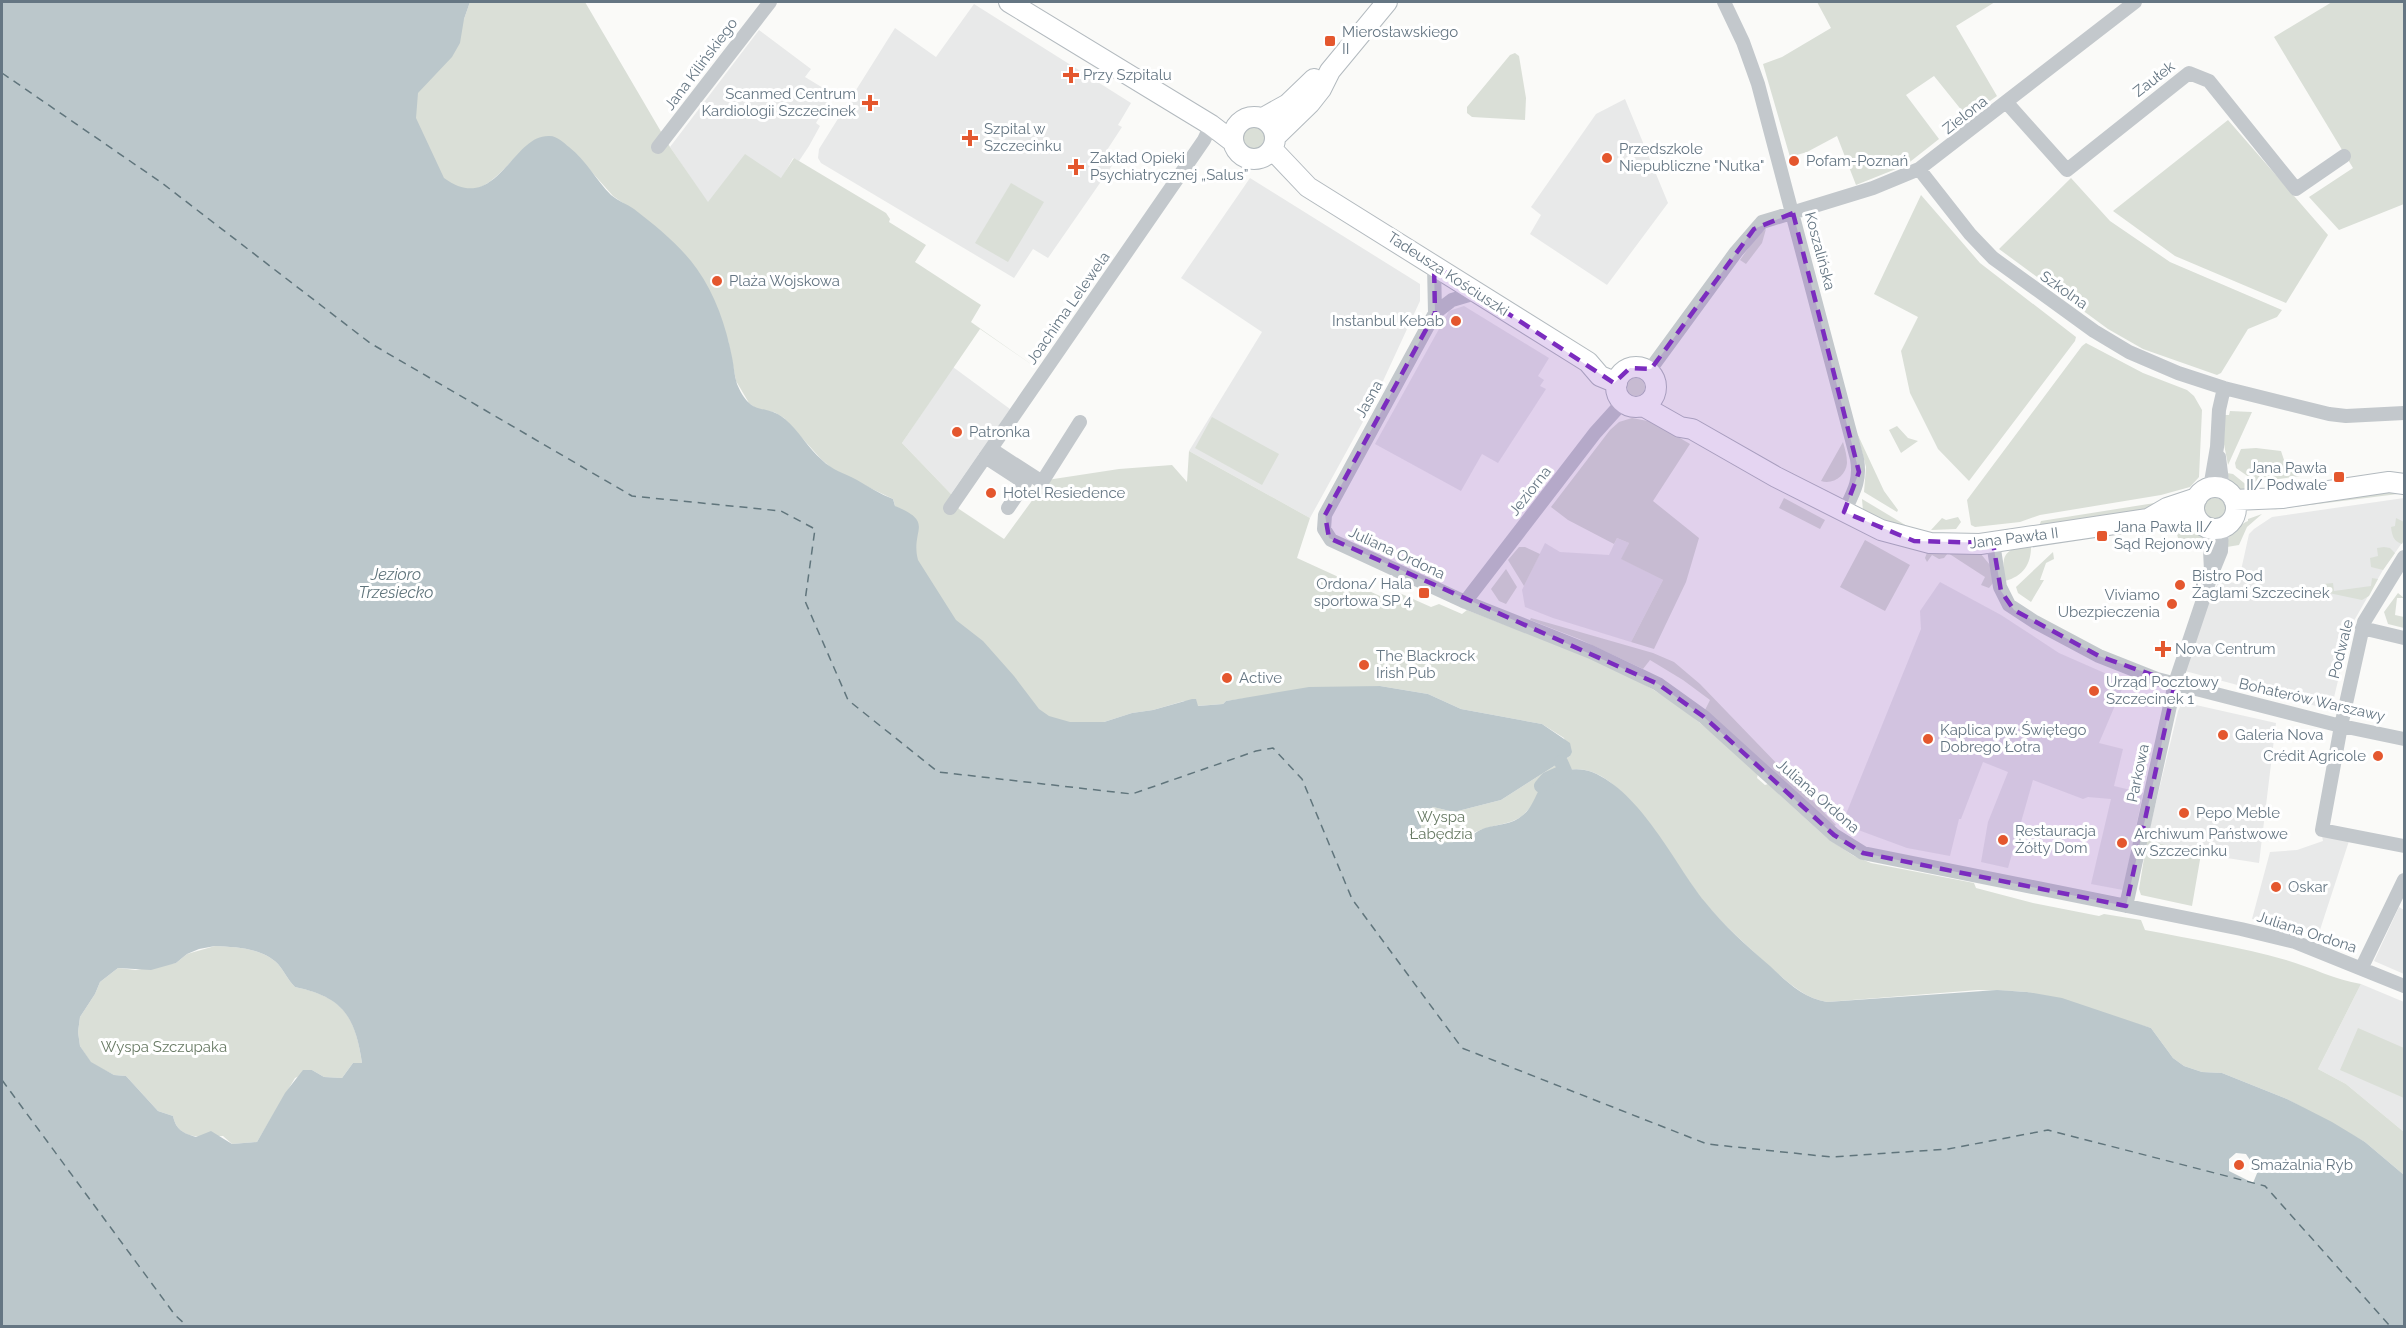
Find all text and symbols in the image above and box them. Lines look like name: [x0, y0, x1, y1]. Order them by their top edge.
street label: Jana Kilińskiego: [661, 14, 741, 114]
place label: Mierosławskiego II: [1342, 23, 1458, 58]
marker: Mierosławskiego II: [1323, 34, 1337, 48]
street label: Zaułek: [2130, 57, 2178, 101]
place label: Przy Szpitalu: [1083, 66, 1172, 84]
marker: Przy Szpitalu: [1064, 68, 1078, 82]
place label: Scanmed Centrum Kardiologii Szczecinek: [701, 85, 856, 120]
street label: Zielona: [1939, 92, 1991, 138]
marker: Scanmed Centrum Kardiologii Szczecinek: [861, 94, 879, 112]
place label: Szpital w Szczecinku: [984, 120, 1062, 155]
marker: Szpital w Szczecinku: [961, 129, 979, 147]
place label: Przedszkole Niepubliczne "Nutka": [1619, 140, 1764, 175]
place label: Zakład Opieki Psychiatrycznej „Salus”: [1090, 149, 1248, 184]
marker: Przedszkole Niepubliczne "Nutka": [1600, 151, 1614, 165]
place label: Pofam-Poznań: [1806, 152, 1908, 170]
marker: Pofam-Poznań: [1787, 154, 1801, 168]
marker: Zakład Opieki Psychiatrycznej „Salus”: [1067, 158, 1085, 176]
street label: Koszalińska: [1801, 210, 1839, 292]
street label: Tadeusza Kościuszki: [1384, 228, 1512, 320]
street label: Joachima Lelewela: [1022, 248, 1114, 368]
street label: Szkolna: [2037, 267, 2091, 313]
place label: Plaża Wojskowa: [729, 272, 840, 290]
marker: Plaża Wojskowa: [710, 274, 724, 288]
place label: Instanbul Kebab: [1332, 312, 1444, 330]
marker: Instanbul Kebab: [1449, 314, 1463, 328]
street label: Jasna: [1352, 377, 1386, 421]
place label: Patronka: [969, 423, 1030, 441]
marker: Patronka: [950, 425, 964, 439]
place label: Jana Pawła II/ Podwale: [2246, 459, 2327, 494]
street label: Jeziorna: [1505, 463, 1555, 519]
marker: Jana Pawła II/ Podwale: [2332, 470, 2346, 484]
place label: Hotel Resiedence: [1003, 484, 1126, 502]
marker: Hotel Resiedence: [984, 486, 998, 500]
place label: Jana Pawła II/ Sąd Rejonowy: [2114, 518, 2213, 553]
street label: Juliana Ordona: [1346, 523, 1448, 583]
street label: Jana Pawła II: [1969, 524, 2059, 552]
marker: Jana Pawła II/ Sąd Rejonowy: [2095, 529, 2109, 543]
water label: Jezioro Trzesiecko: [358, 565, 434, 602]
place label: Bistro Pod Żaglami Szczecinek: [2192, 567, 2330, 602]
place label: Ordona/ Hala sportowa SP 4: [1314, 575, 1412, 610]
marker: Bistro Pod Żaglami Szczecinek: [2173, 578, 2187, 592]
marker: Ordona/ Hala sportowa SP 4: [1417, 586, 1431, 600]
place label: Viviamo Ubezpieczenia: [2058, 586, 2160, 621]
marker: Viviamo Ubezpieczenia: [2165, 597, 2179, 611]
street label: Podwale: [2325, 617, 2357, 681]
place label: Nova Centrum: [2175, 640, 2276, 658]
marker: Nova Centrum: [2156, 642, 2170, 656]
place label: The Blackrock Irish Pub: [1376, 647, 1475, 682]
marker: The Blackrock Irish Pub: [1357, 658, 1371, 672]
place label: Active: [1239, 669, 1282, 687]
marker: Active: [1220, 671, 1234, 685]
place label: Urząd Pocztowy Szczecinek 1: [2106, 673, 2219, 708]
street label: Bohaterów Warszawy: [2237, 674, 2387, 726]
marker: Urząd Pocztowy Szczecinek 1: [2087, 684, 2101, 698]
place label: Kaplica pw. Świętego Dobrego Łotra: [1940, 721, 2086, 756]
place label: Galeria Nova: [2235, 726, 2323, 744]
marker: Galeria Nova: [2216, 728, 2230, 742]
marker: Kaplica pw. Świętego Dobrego Łotra: [1921, 732, 1935, 746]
street label: Parkowa: [2123, 742, 2153, 804]
place label: Crédit Agricole: [2263, 747, 2366, 765]
marker: Crédit Agricole: [2371, 749, 2385, 763]
street label: Juliana Ordona: [1773, 755, 1863, 837]
place label: Pepo Meble: [2196, 804, 2280, 822]
marker: Pepo Meble: [2177, 806, 2191, 820]
park label: Wyspa Łabędzia: [1409, 808, 1473, 843]
place label: Restauracja Żółty Dom: [2015, 822, 2096, 857]
place label: Archiwum Państwowe w Szczecinku: [2134, 825, 2288, 860]
marker: Restauracja Żółty Dom: [1996, 833, 2010, 847]
marker: Archiwum Państwowe w Szczecinku: [2115, 836, 2129, 850]
place label: Oskar: [2288, 878, 2329, 896]
marker: Oskar: [2269, 880, 2283, 894]
street label: Juliana Ordona: [2255, 907, 2359, 957]
park label: Wyspa Szczupaka: [101, 1038, 227, 1056]
place label: Smażalnia Ryb: [2251, 1156, 2353, 1174]
marker: Smażalnia Ryb: [2232, 1158, 2246, 1172]

